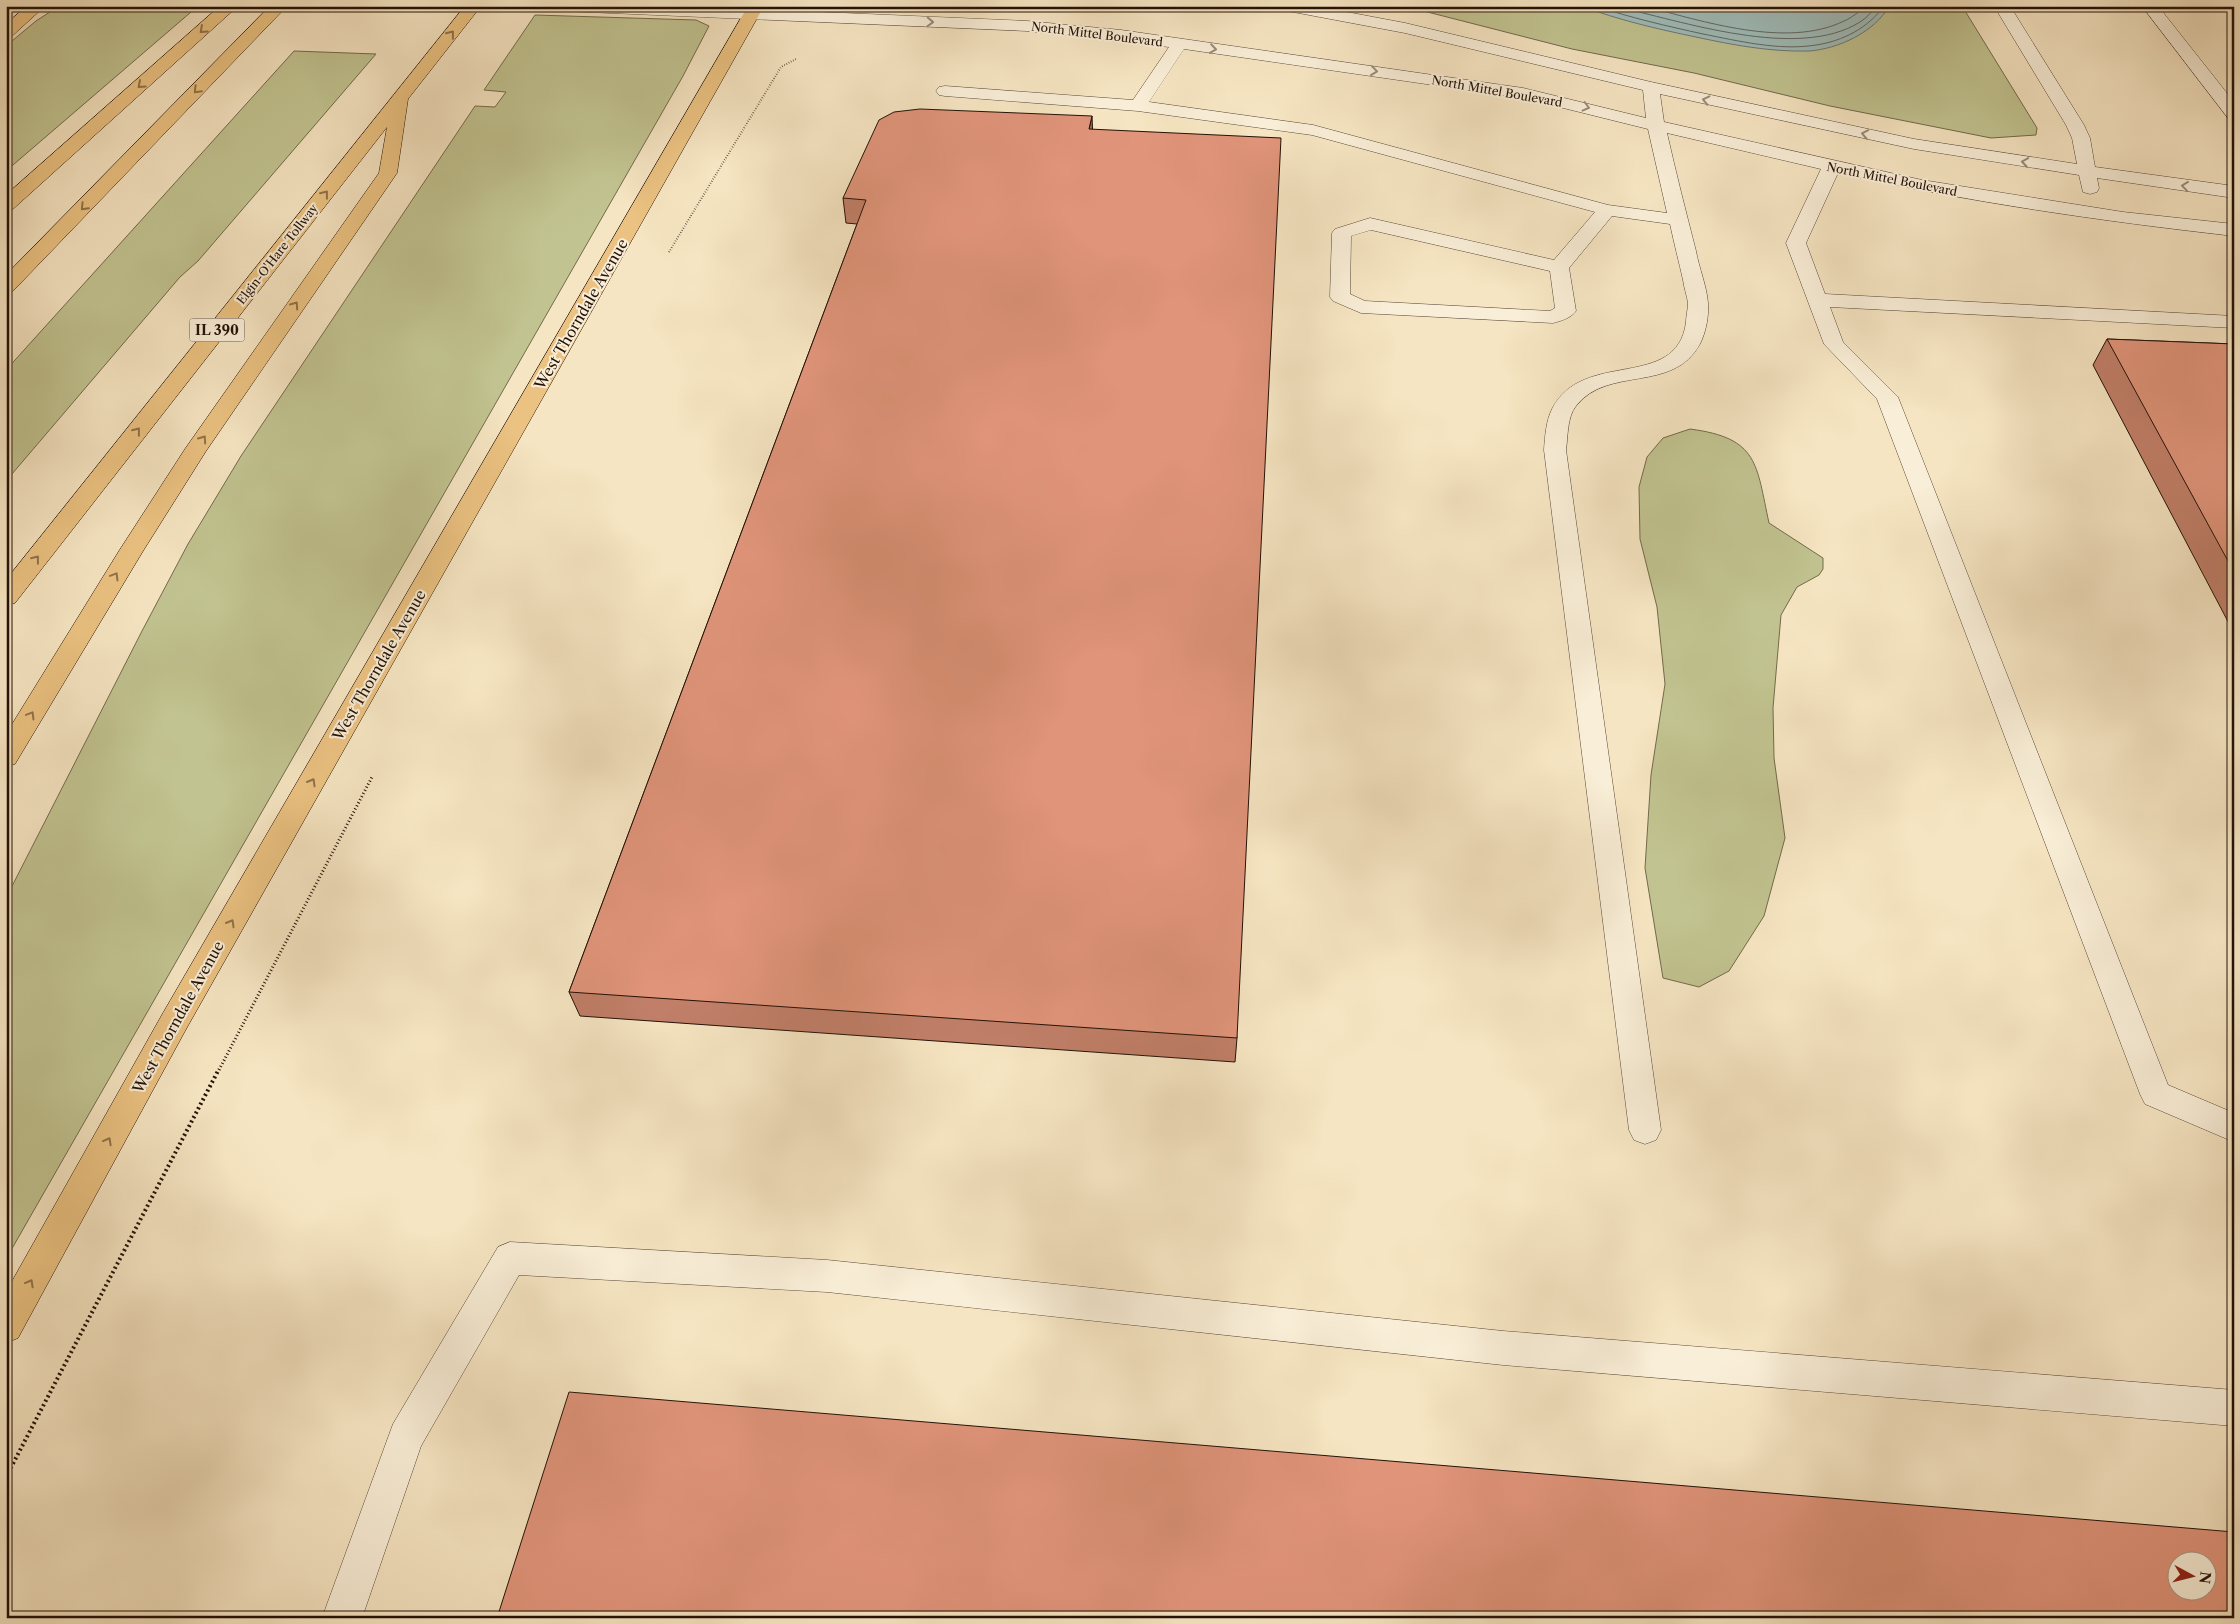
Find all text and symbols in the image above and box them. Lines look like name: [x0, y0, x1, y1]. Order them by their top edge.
one-way arrow: [926, 17, 934, 27]
street label: North Mittel Boulevard: [1030, 18, 1164, 50]
one-way arrow: [200, 24, 209, 33]
one-way arrow: [445, 31, 454, 40]
one-way arrow: [1209, 43, 1217, 53]
one-way arrow: [1370, 65, 1378, 76]
street label: North Mittel Boulevard: [1430, 72, 1564, 110]
one-way arrow: [137, 79, 146, 88]
one-way arrow: [194, 85, 203, 94]
one-way arrow: [1701, 95, 1710, 106]
one-way arrow: [1581, 101, 1590, 112]
one-way arrow: [1860, 130, 1869, 140]
one-way arrow: [2020, 158, 2029, 168]
street label: North Mittel Boulevard: [1825, 159, 1959, 199]
one-way arrow: [2181, 181, 2189, 192]
one-way arrow: [319, 190, 328, 199]
one-way arrow: [80, 201, 89, 210]
street label: Elgin-O'Hare Tollway: [233, 201, 321, 307]
street label: West Thorndale Avenue: [530, 235, 632, 394]
one-way arrow: [289, 302, 298, 311]
road number: IL 390: [190, 318, 244, 342]
one-way arrow: [132, 428, 140, 437]
one-way arrow: [197, 435, 206, 445]
one-way arrow: [31, 555, 40, 564]
one-way arrow: [109, 573, 119, 582]
street label: West Thorndale Avenue: [328, 586, 430, 745]
one-way arrow: [25, 712, 35, 721]
one-way arrow: [305, 779, 315, 788]
one-way arrow: [225, 920, 235, 929]
street label: West Thorndale Avenue: [128, 938, 228, 1097]
one-way arrow: [102, 1137, 112, 1146]
one-way arrow: [24, 1280, 34, 1289]
north arrow: [2168, 1552, 2218, 1602]
text: N: [2195, 1570, 2215, 1585]

